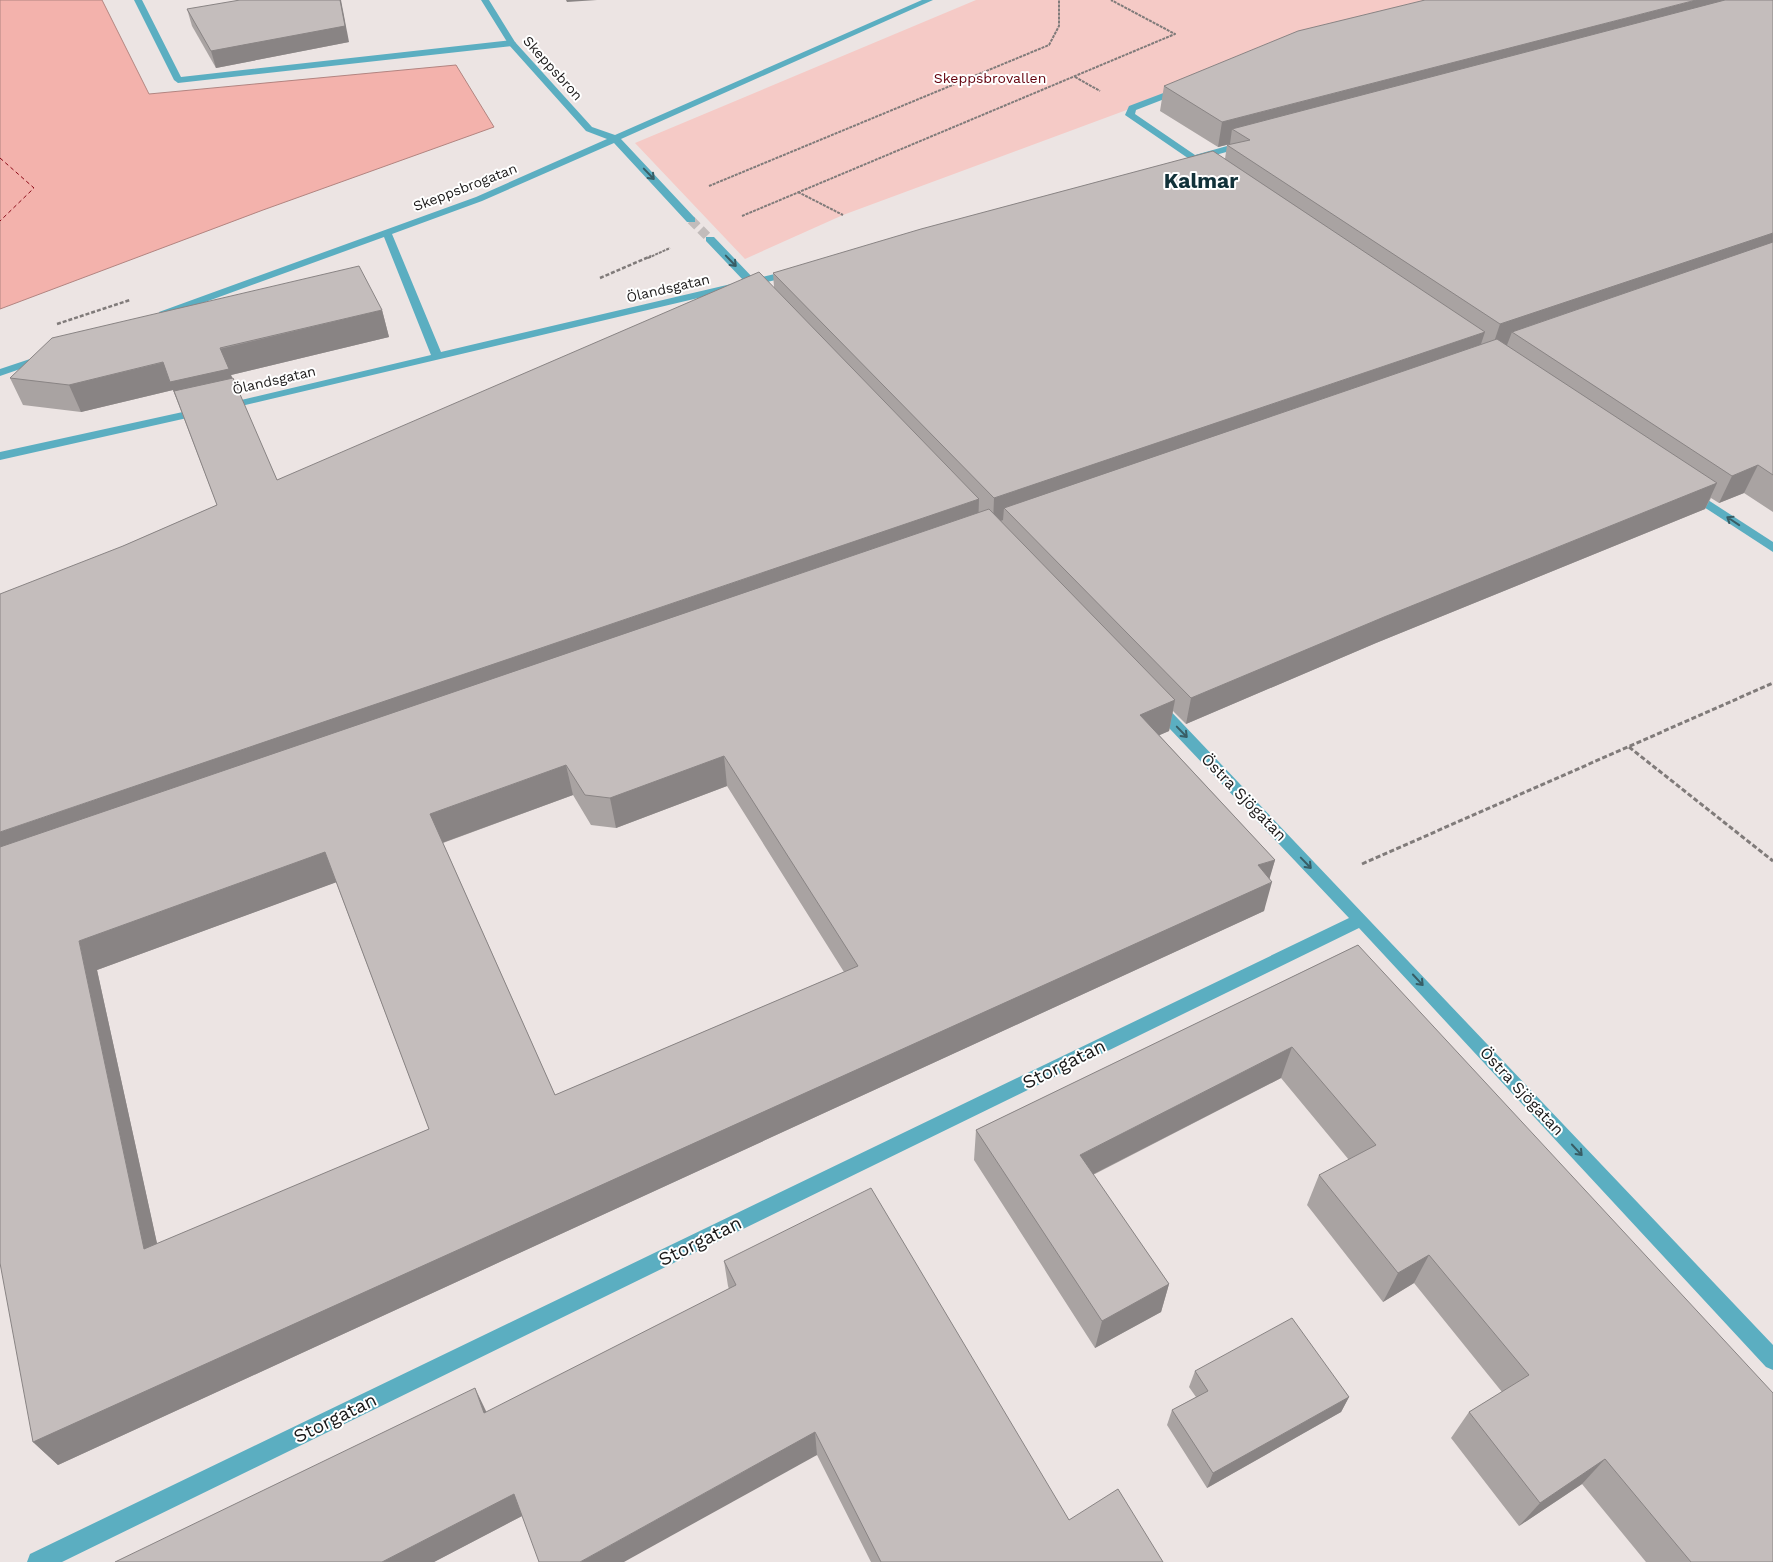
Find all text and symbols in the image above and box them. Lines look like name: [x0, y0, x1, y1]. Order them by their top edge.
street label: Skeppsbron: [520, 33, 586, 103]
park label: Skeppsbrovallen: [934, 70, 1046, 86]
street label: Skeppsbrogatan: [411, 160, 519, 214]
one-way arrow: [643, 168, 655, 181]
district label: Kalmar: [1164, 168, 1238, 193]
one-way arrow: [725, 255, 737, 267]
street label: Ölandsgatan: [625, 271, 711, 305]
street label: Ölandsgatan: [231, 363, 317, 397]
one-way arrow: [1726, 516, 1740, 526]
one-way arrow: [1176, 726, 1188, 739]
street label: Östra Sjögatan: [1197, 749, 1291, 845]
one-way arrow: [1300, 856, 1312, 869]
one-way arrow: [1412, 974, 1424, 987]
street label: Storgatan: [1019, 1034, 1109, 1094]
street label: Östra Sjögatan: [1476, 1043, 1568, 1139]
one-way arrow: [1571, 1144, 1583, 1157]
street label: Storgatan: [655, 1211, 745, 1271]
street label: Storgatan: [290, 1388, 380, 1448]

